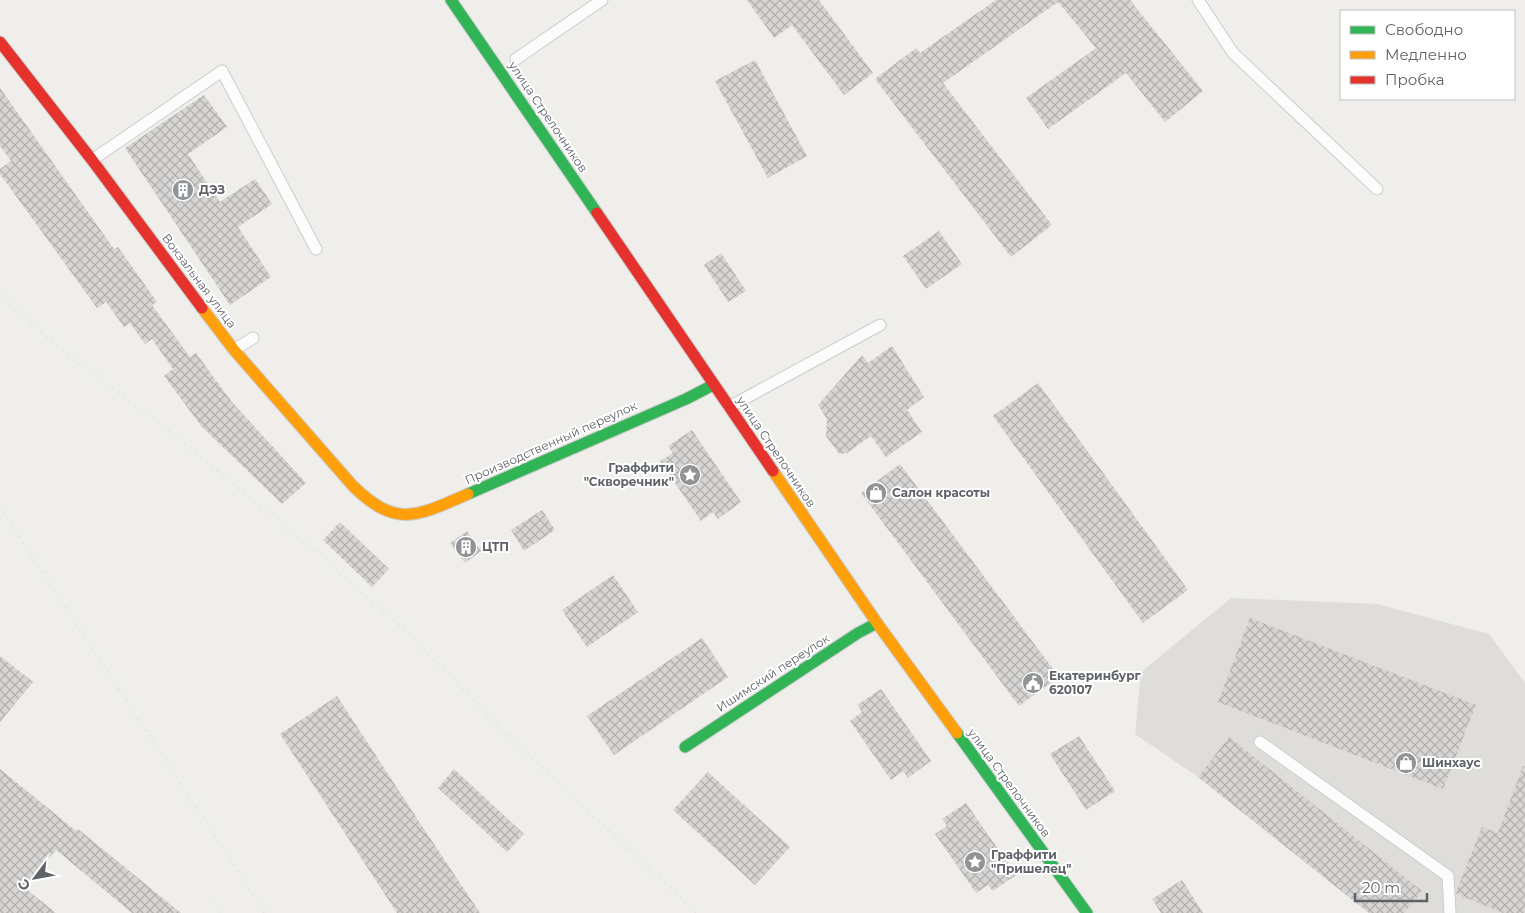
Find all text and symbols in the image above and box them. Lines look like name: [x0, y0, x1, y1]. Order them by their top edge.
legend: [1340, 10, 1515, 100]
text: Свободно: [1385, 20, 1463, 39]
text: Медленно: [1385, 45, 1467, 64]
street label: улица Стрелочников: [505, 58, 591, 175]
text: Пробка: [1385, 70, 1444, 89]
building icon: ДЭЗ: [171, 178, 195, 202]
place label: ДЭЗ: [199, 182, 225, 197]
street label: Вокзальная улица: [159, 231, 240, 331]
street label: улица Стрелочников: [733, 393, 819, 510]
street label: Производственный переулок: [462, 398, 639, 487]
place label: Граффити "Скворечник": [584, 460, 674, 489]
place icon: Граффити "Скворечник": [678, 463, 702, 487]
shop icon: Салон красоты: [864, 481, 888, 505]
place label: Салон красоты: [892, 485, 990, 500]
building icon: ЦТП: [454, 535, 478, 559]
place label: ЦТП: [482, 539, 509, 554]
street label: Ишимский переулок: [713, 630, 832, 715]
place label: Екатеринбург 620107: [1049, 668, 1142, 697]
public building icon: Екатеринбург 620107: [1021, 671, 1045, 695]
street label: улица Стрелочников: [964, 725, 1054, 840]
shop icon: Шинхаус: [1394, 751, 1418, 775]
place label: Шинхаус: [1422, 755, 1481, 770]
place label: Граффити "Пришелец": [991, 847, 1072, 876]
place icon: Граффити "Пришелец": [963, 850, 987, 874]
north arrow: [10, 853, 60, 903]
scale bar: [1355, 870, 1428, 902]
text: С: [14, 876, 34, 894]
text: 20 m: [1362, 878, 1400, 897]

